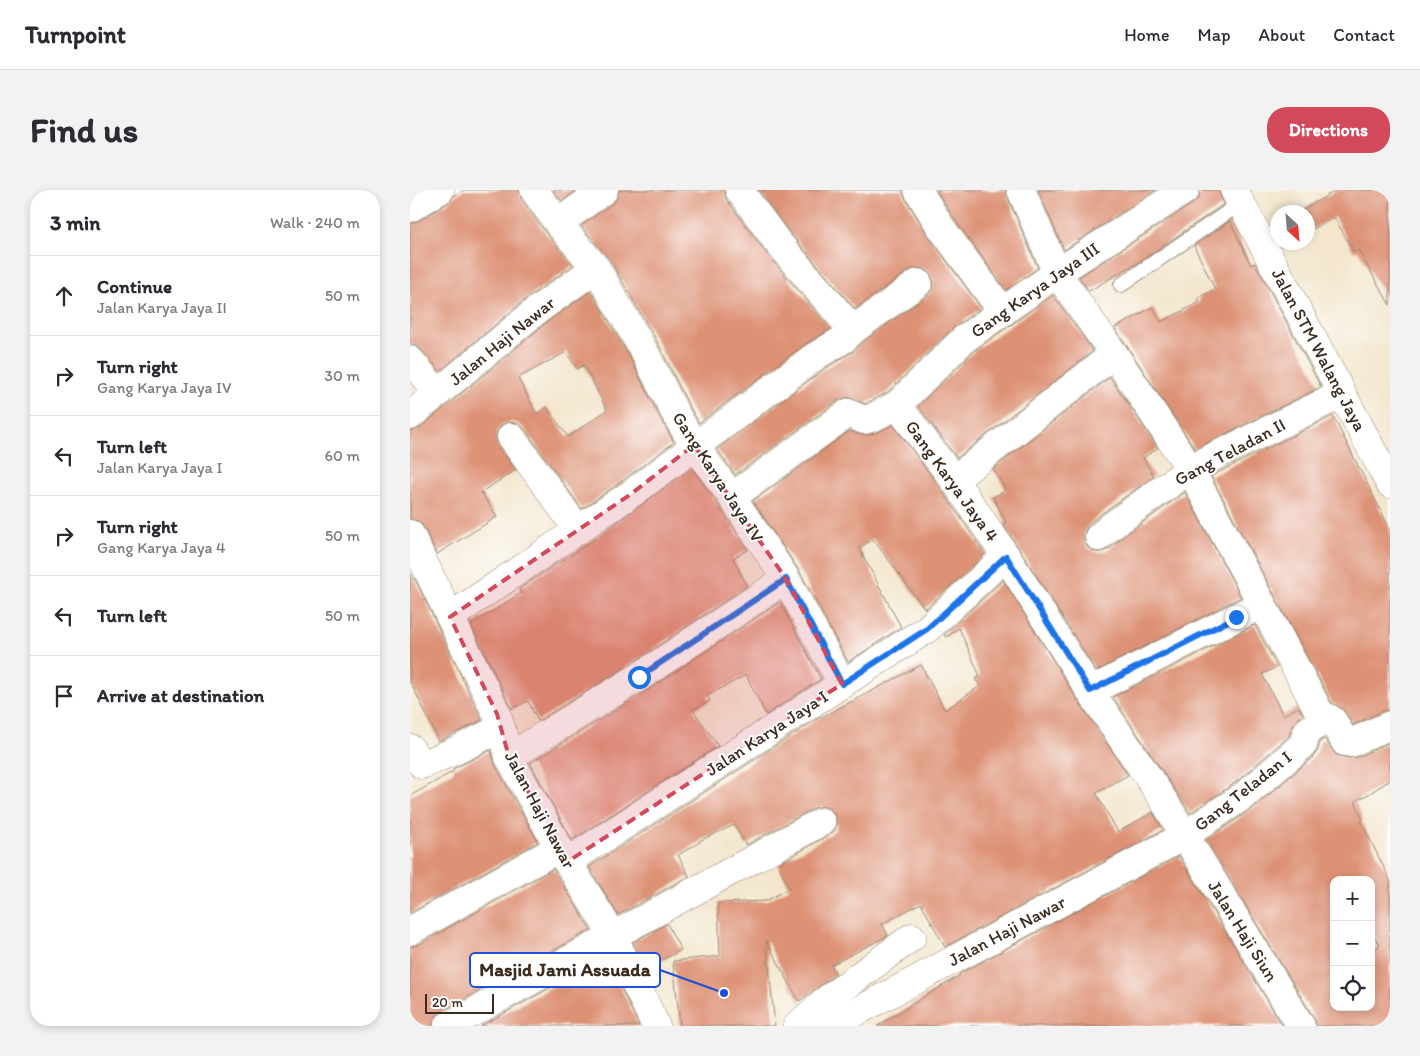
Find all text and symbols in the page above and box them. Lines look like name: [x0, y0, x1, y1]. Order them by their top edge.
text: Turnpoint: [25, 20, 126, 49]
text: Home: [1124, 24, 1170, 46]
text: Map: [1198, 24, 1231, 46]
text: About: [1259, 24, 1305, 46]
text: Contact: [1333, 24, 1395, 46]
button: Directions: [1267, 107, 1390, 153]
text: Find us: [30, 109, 138, 151]
north arrow: [1270, 205, 1315, 250]
text: 3 min: [50, 210, 100, 235]
text: Walk · 240 m: [270, 213, 360, 232]
street label: Gang Karya Jaya III: [966, 237, 1104, 343]
street label: Jalan STM Walang Jaya: [1267, 265, 1372, 436]
text: Continue: [97, 275, 172, 298]
icon: ahead: [50, 282, 78, 310]
text: 50 m: [325, 286, 360, 305]
street label: Jalan Haji Nawar: [445, 292, 559, 390]
text: Jalan Karya Jaya II: [97, 298, 227, 317]
text: Turn right: [97, 355, 178, 378]
icon: right: [50, 362, 78, 390]
text: 30 m: [324, 366, 360, 385]
text: Gang Karya Jaya IV: [97, 378, 231, 397]
street label: Gang Karya Jaya IV: [668, 408, 769, 547]
street label: Gang Teladan II: [1171, 414, 1289, 490]
street label: Gang Karya Jaya 4: [901, 416, 1004, 546]
text: Turn left: [97, 435, 167, 458]
icon: left: [50, 442, 78, 470]
text: 60 m: [325, 446, 360, 465]
text: Jalan Karya Jaya I: [97, 458, 222, 477]
text: Turn right: [97, 515, 178, 538]
icon: right: [50, 522, 78, 550]
text: 50 m: [325, 526, 360, 545]
text: Gang Karya Jaya 4: [97, 538, 226, 557]
icon: left: [50, 602, 78, 630]
text: Turn left: [97, 604, 167, 627]
text: 50 m: [325, 606, 360, 625]
route end: [1225, 606, 1248, 629]
route start: [628, 666, 651, 689]
icon: arrive: [50, 682, 78, 710]
text: Arrive at destination: [97, 684, 264, 707]
street label: Jalan Karya Jaya I: [702, 685, 832, 781]
street label: Gang Teladan I: [1190, 746, 1296, 836]
street label: Jalan Haji Nawar: [500, 748, 580, 873]
street label: Jalan Haji Siun: [1203, 876, 1283, 986]
map controls: [1330, 876, 1375, 1011]
button: +: [1330, 876, 1375, 921]
street label: Jalan Haji Nawar: [945, 891, 1070, 971]
button: −: [1330, 921, 1375, 966]
callout: Masjid Jami Assuada: [470, 953, 660, 987]
text: Masjid Jami Assuada: [479, 958, 652, 981]
button: locate: [1330, 966, 1375, 1011]
scale bar: [425, 991, 494, 1014]
text: 20 m: [432, 994, 463, 1011]

